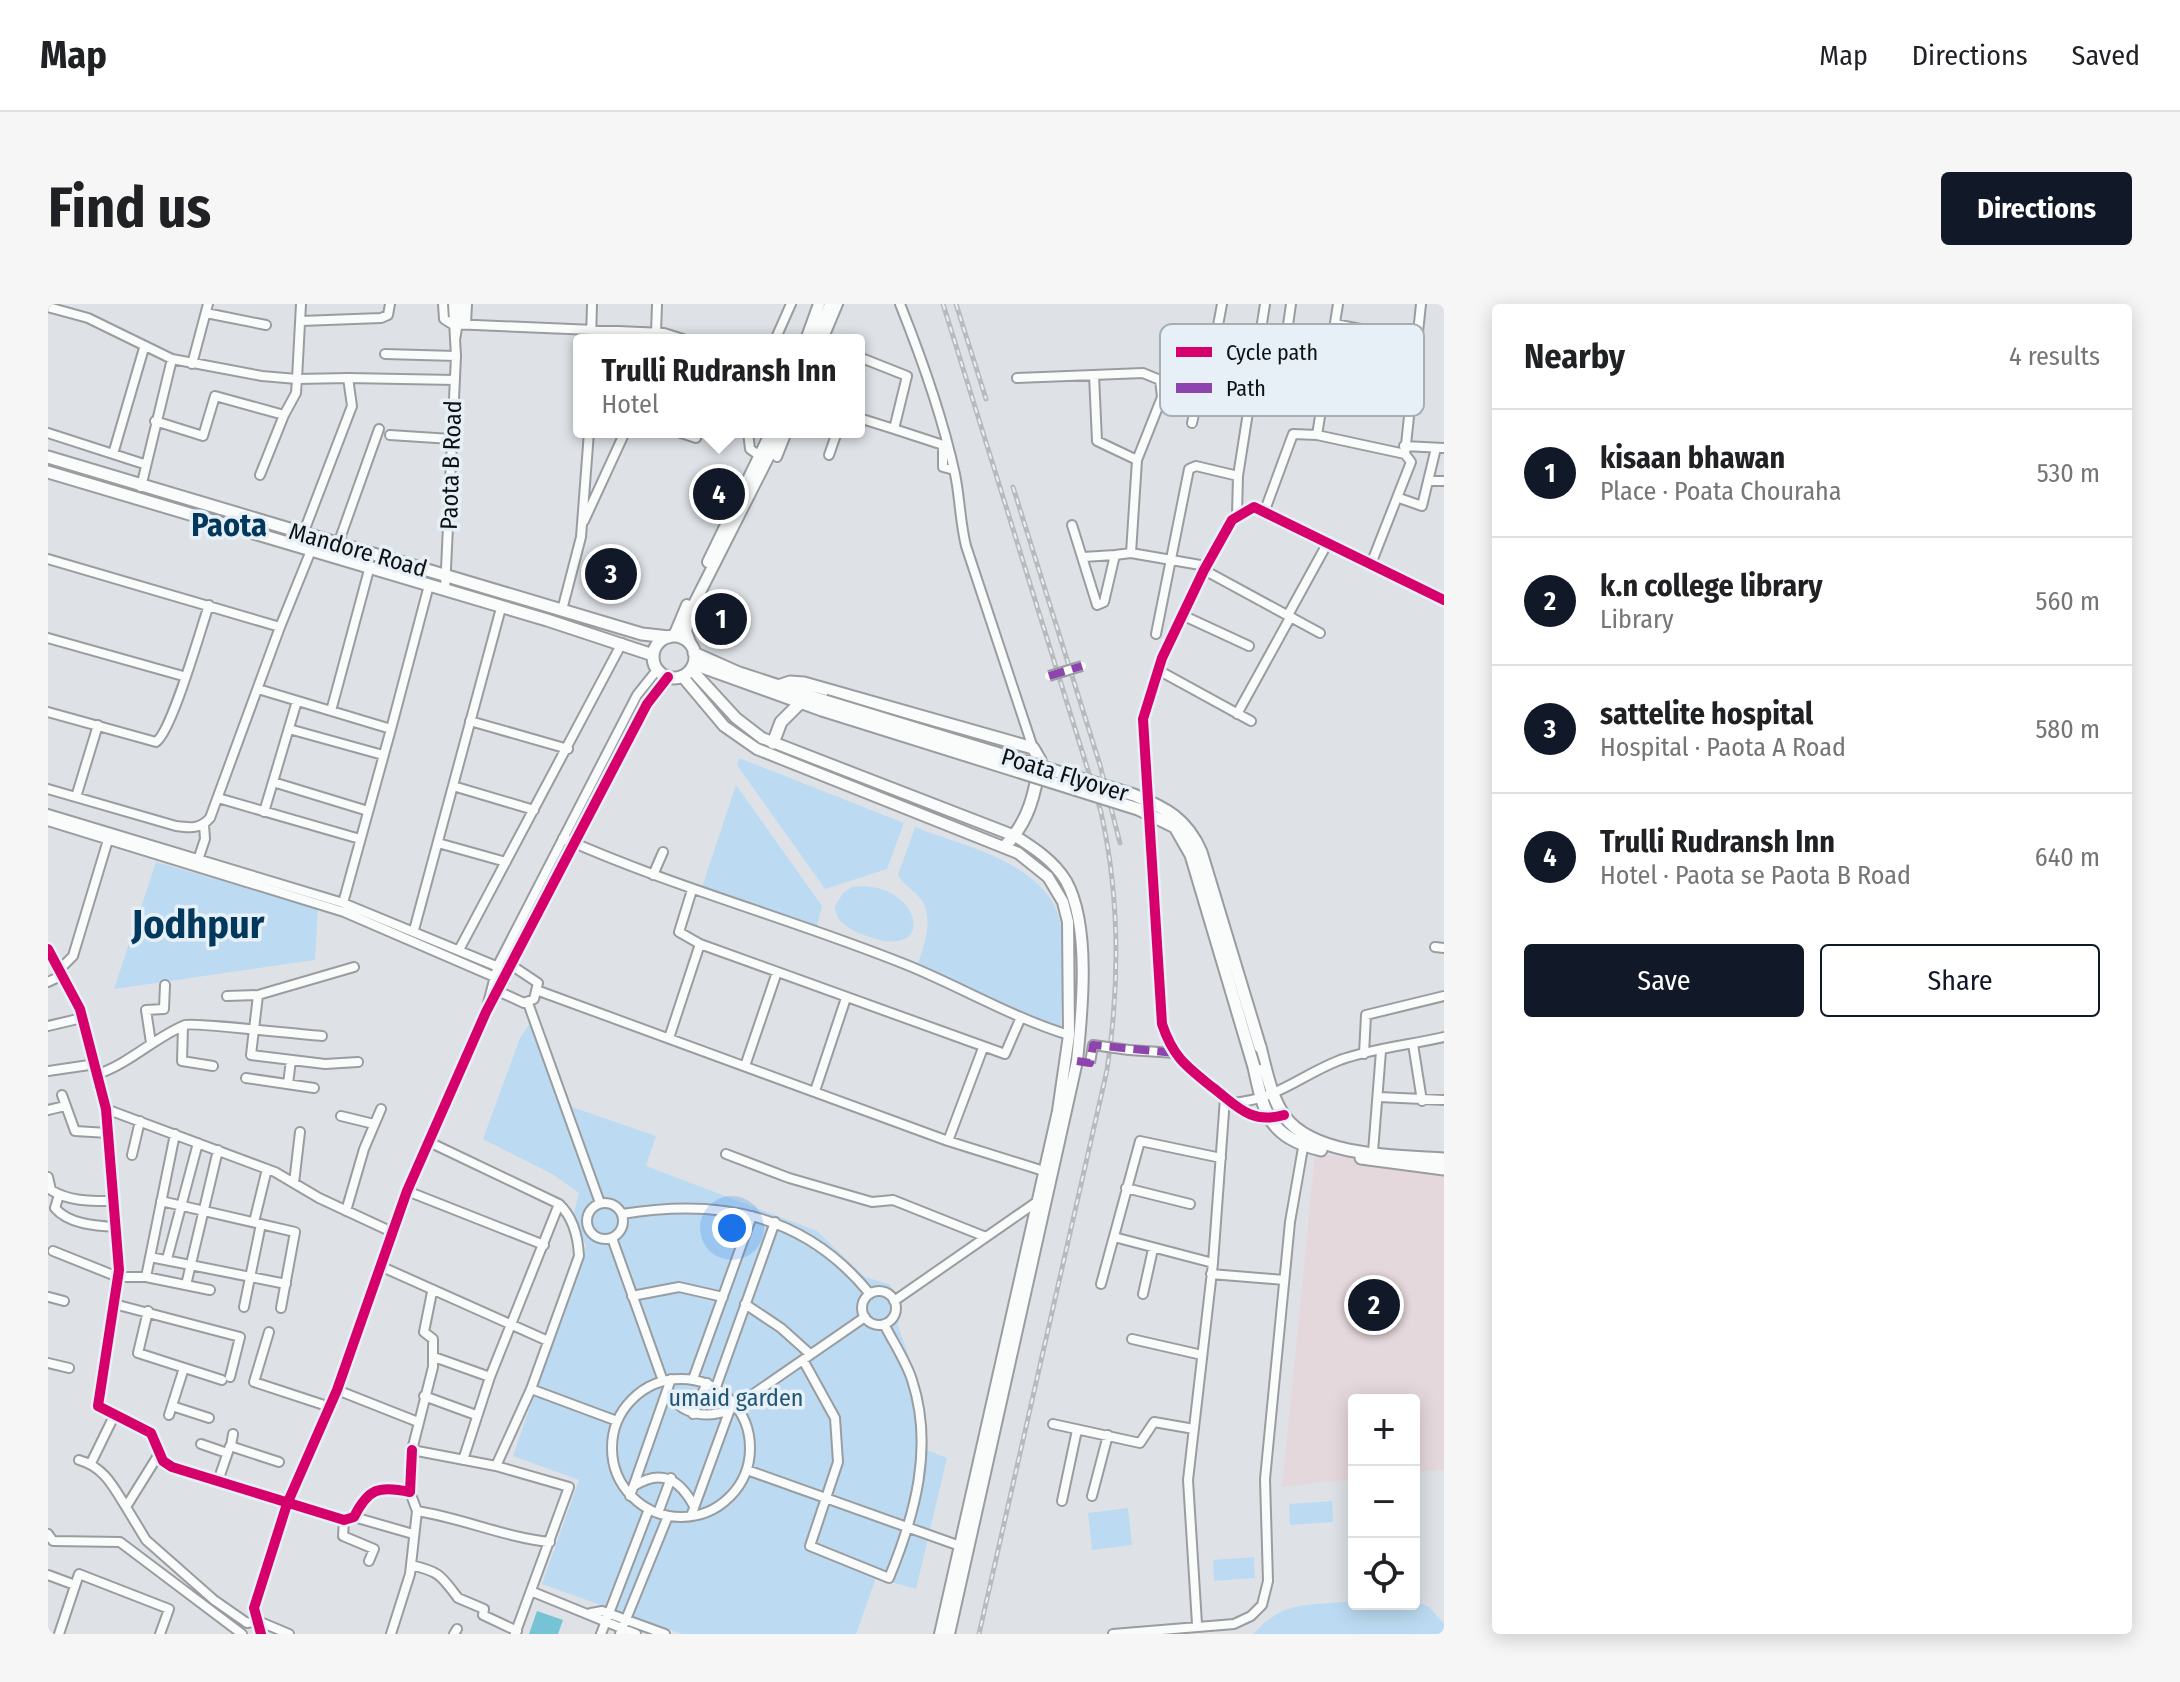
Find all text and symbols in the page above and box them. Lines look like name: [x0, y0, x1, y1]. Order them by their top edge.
text: Map: [40, 32, 107, 78]
text: Map: [1819, 39, 1868, 72]
text: Directions: [1912, 39, 2028, 72]
text: Saved: [2072, 39, 2140, 72]
button: Directions: [1941, 172, 2132, 245]
text: Find us: [48, 175, 211, 242]
legend: [1160, 324, 1424, 416]
popup: [573, 334, 865, 438]
text: Nearby: [1524, 336, 1625, 377]
text: Cycle path: [1226, 339, 1318, 366]
text: 4 results: [2009, 341, 2100, 372]
text: Trulli Rudransh Inn: [602, 353, 836, 389]
text: Path: [1226, 375, 1266, 402]
text: Hotel: [602, 389, 659, 420]
street label: Paota B Road: [435, 400, 467, 530]
text: kisaan bhawan: [1600, 440, 1785, 476]
text: 1: [1545, 458, 1556, 489]
text: 530 m: [2037, 458, 2100, 489]
pin: 4: [693, 464, 745, 524]
text: Place · Poata Chouraha: [1600, 476, 1842, 507]
district label: Paota: [191, 506, 267, 544]
street label: Mandore Road: [286, 517, 430, 583]
pin: 3: [585, 544, 637, 604]
text: k.n college library: [1600, 568, 1823, 604]
text: 2: [1544, 586, 1556, 617]
text: 560 m: [2036, 586, 2100, 617]
pin: 1: [695, 589, 747, 649]
text: Library: [1600, 604, 1674, 635]
text: sattelite hospital: [1600, 696, 1813, 732]
text: 3: [1544, 714, 1556, 745]
text: 580 m: [2035, 714, 2100, 745]
text: Hospital · Paota A Road: [1600, 732, 1846, 763]
street label: Poata Flyover: [998, 742, 1133, 808]
text: Trulli Rudransh Inn: [1600, 824, 1835, 860]
text: 4: [1543, 842, 1557, 873]
text: 640 m: [2035, 842, 2100, 873]
text: Hotel · Paota se Paota B Road: [1600, 860, 1911, 891]
district label: Jodhpur: [131, 901, 265, 949]
button: Save: [1524, 944, 1804, 1017]
button: Share: [1820, 944, 2100, 1017]
your location: [712, 1208, 752, 1248]
pin: 2: [1348, 1275, 1400, 1335]
park label: umaid garden: [669, 1384, 803, 1412]
map controls: [1348, 1394, 1420, 1610]
button: +: [1348, 1394, 1420, 1466]
button: −: [1348, 1466, 1420, 1538]
button: locate: [1348, 1538, 1420, 1610]

